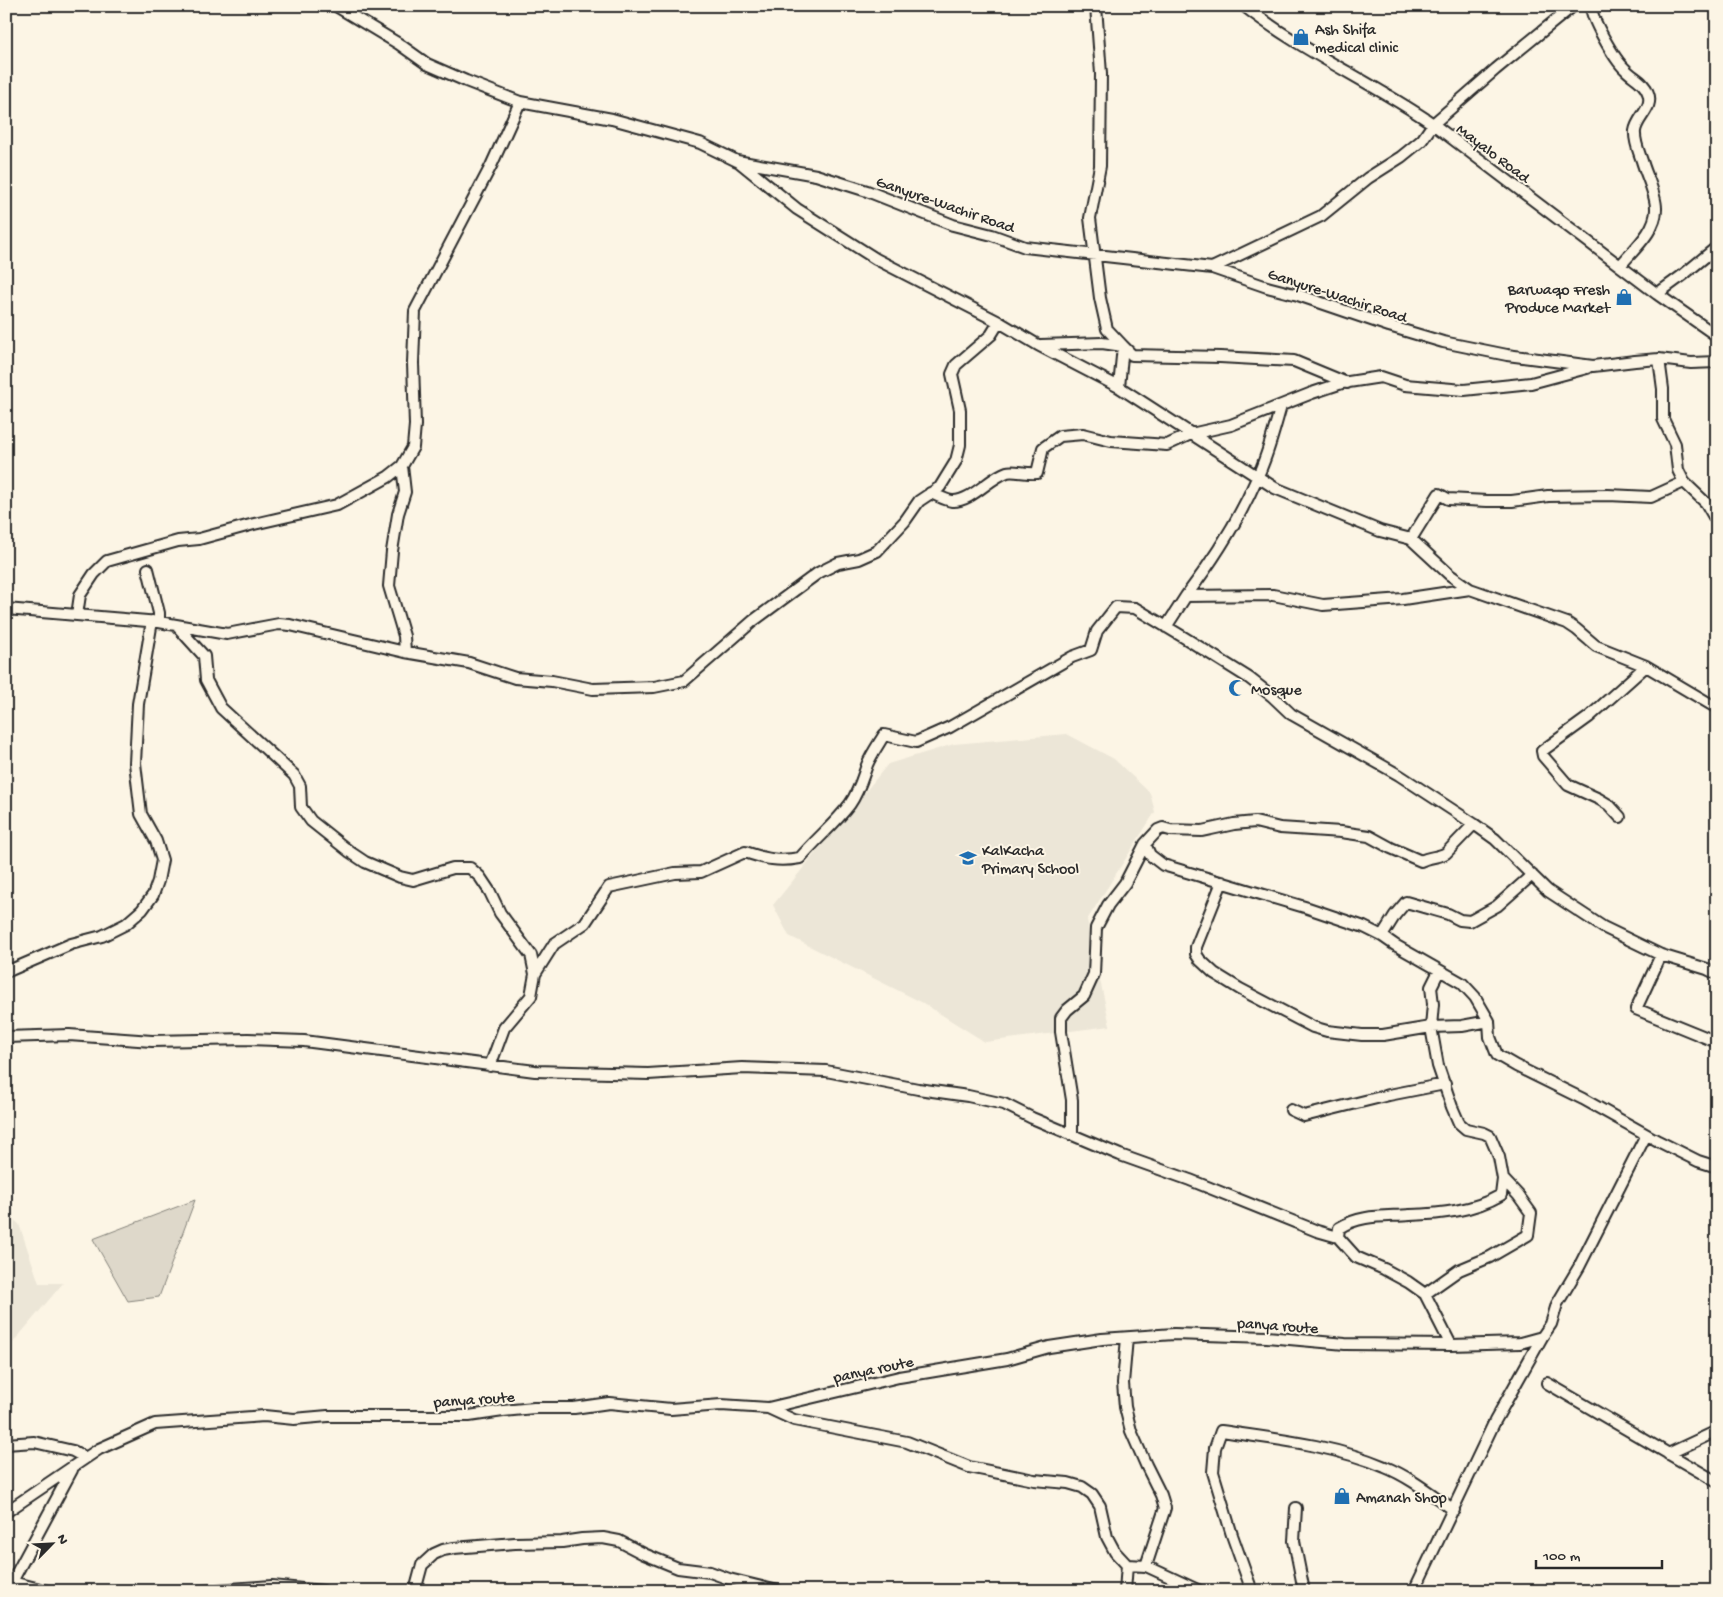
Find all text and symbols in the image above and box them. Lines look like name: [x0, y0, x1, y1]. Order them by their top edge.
place label: Ash Shifa medical clinic: [1315, 22, 1399, 59]
shop icon: Ash Shifa medical clinic: [1291, 27, 1311, 47]
street label: Mayalo Road: [1451, 121, 1534, 190]
street label: Ganyure-Wachir Road: [873, 174, 1018, 239]
street label: Ganyure-Wachir Road: [1265, 266, 1410, 329]
place label: Barwaqo Fresh Produce Market: [1504, 282, 1611, 319]
shop icon: Barwaqo Fresh Produce Market: [1614, 287, 1634, 307]
mosque icon: Mosque: [1227, 678, 1247, 698]
place label: Mosque: [1251, 682, 1302, 701]
place label: KalKacha Primary School: [981, 843, 1079, 880]
school or university icon: KalKacha Primary School: [958, 848, 978, 868]
street label: panya route: [1236, 1315, 1320, 1340]
street label: panya route: [831, 1354, 916, 1389]
street label: panya route: [432, 1389, 516, 1414]
shop icon: Amanah Shop: [1332, 1486, 1352, 1506]
place label: Amanah Shop: [1356, 1490, 1447, 1509]
north arrow: [28, 1520, 78, 1570]
text: N: [52, 1532, 71, 1547]
scale bar: [1536, 1537, 1662, 1569]
text: 100 m: [1542, 1548, 1581, 1566]

